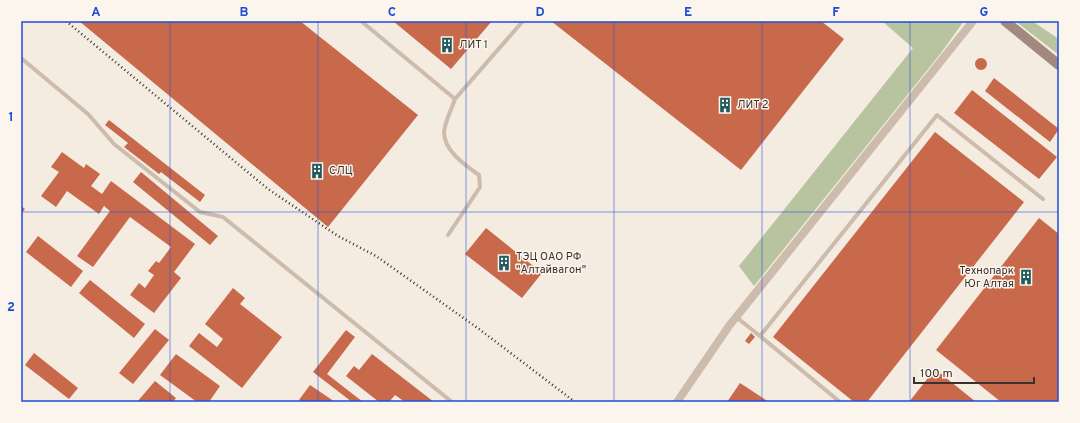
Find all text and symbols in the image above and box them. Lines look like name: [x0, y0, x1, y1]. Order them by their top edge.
text: A: [91, 5, 101, 21]
text: B: [240, 5, 249, 21]
text: C: [388, 5, 396, 21]
text: D: [535, 5, 545, 21]
text: E: [684, 5, 692, 21]
text: F: [832, 5, 840, 21]
text: G: [980, 5, 989, 21]
building icon: ЛИТ 1: [438, 36, 456, 54]
place label: ЛИТ 1: [459, 38, 488, 52]
building icon: ЛИТ 2: [716, 96, 734, 114]
place label: ЛИТ 2: [737, 98, 769, 112]
text: 1: [8, 110, 14, 126]
building icon: СЛЦ: [308, 162, 326, 180]
place label: СЛЦ: [329, 164, 353, 178]
place label: ТЭЦ ОАО РФ "Алтайвагон": [516, 250, 586, 277]
building icon: ТЭЦ ОАО РФ "Алтайвагон": [495, 254, 513, 272]
place label: Технопарк Юг Алтая: [959, 264, 1014, 291]
building icon: Технопарк Юг Алтая: [1017, 268, 1035, 286]
text: 2: [7, 300, 15, 316]
scale bar: [914, 359, 1034, 385]
text: 100 m: [920, 366, 953, 382]

